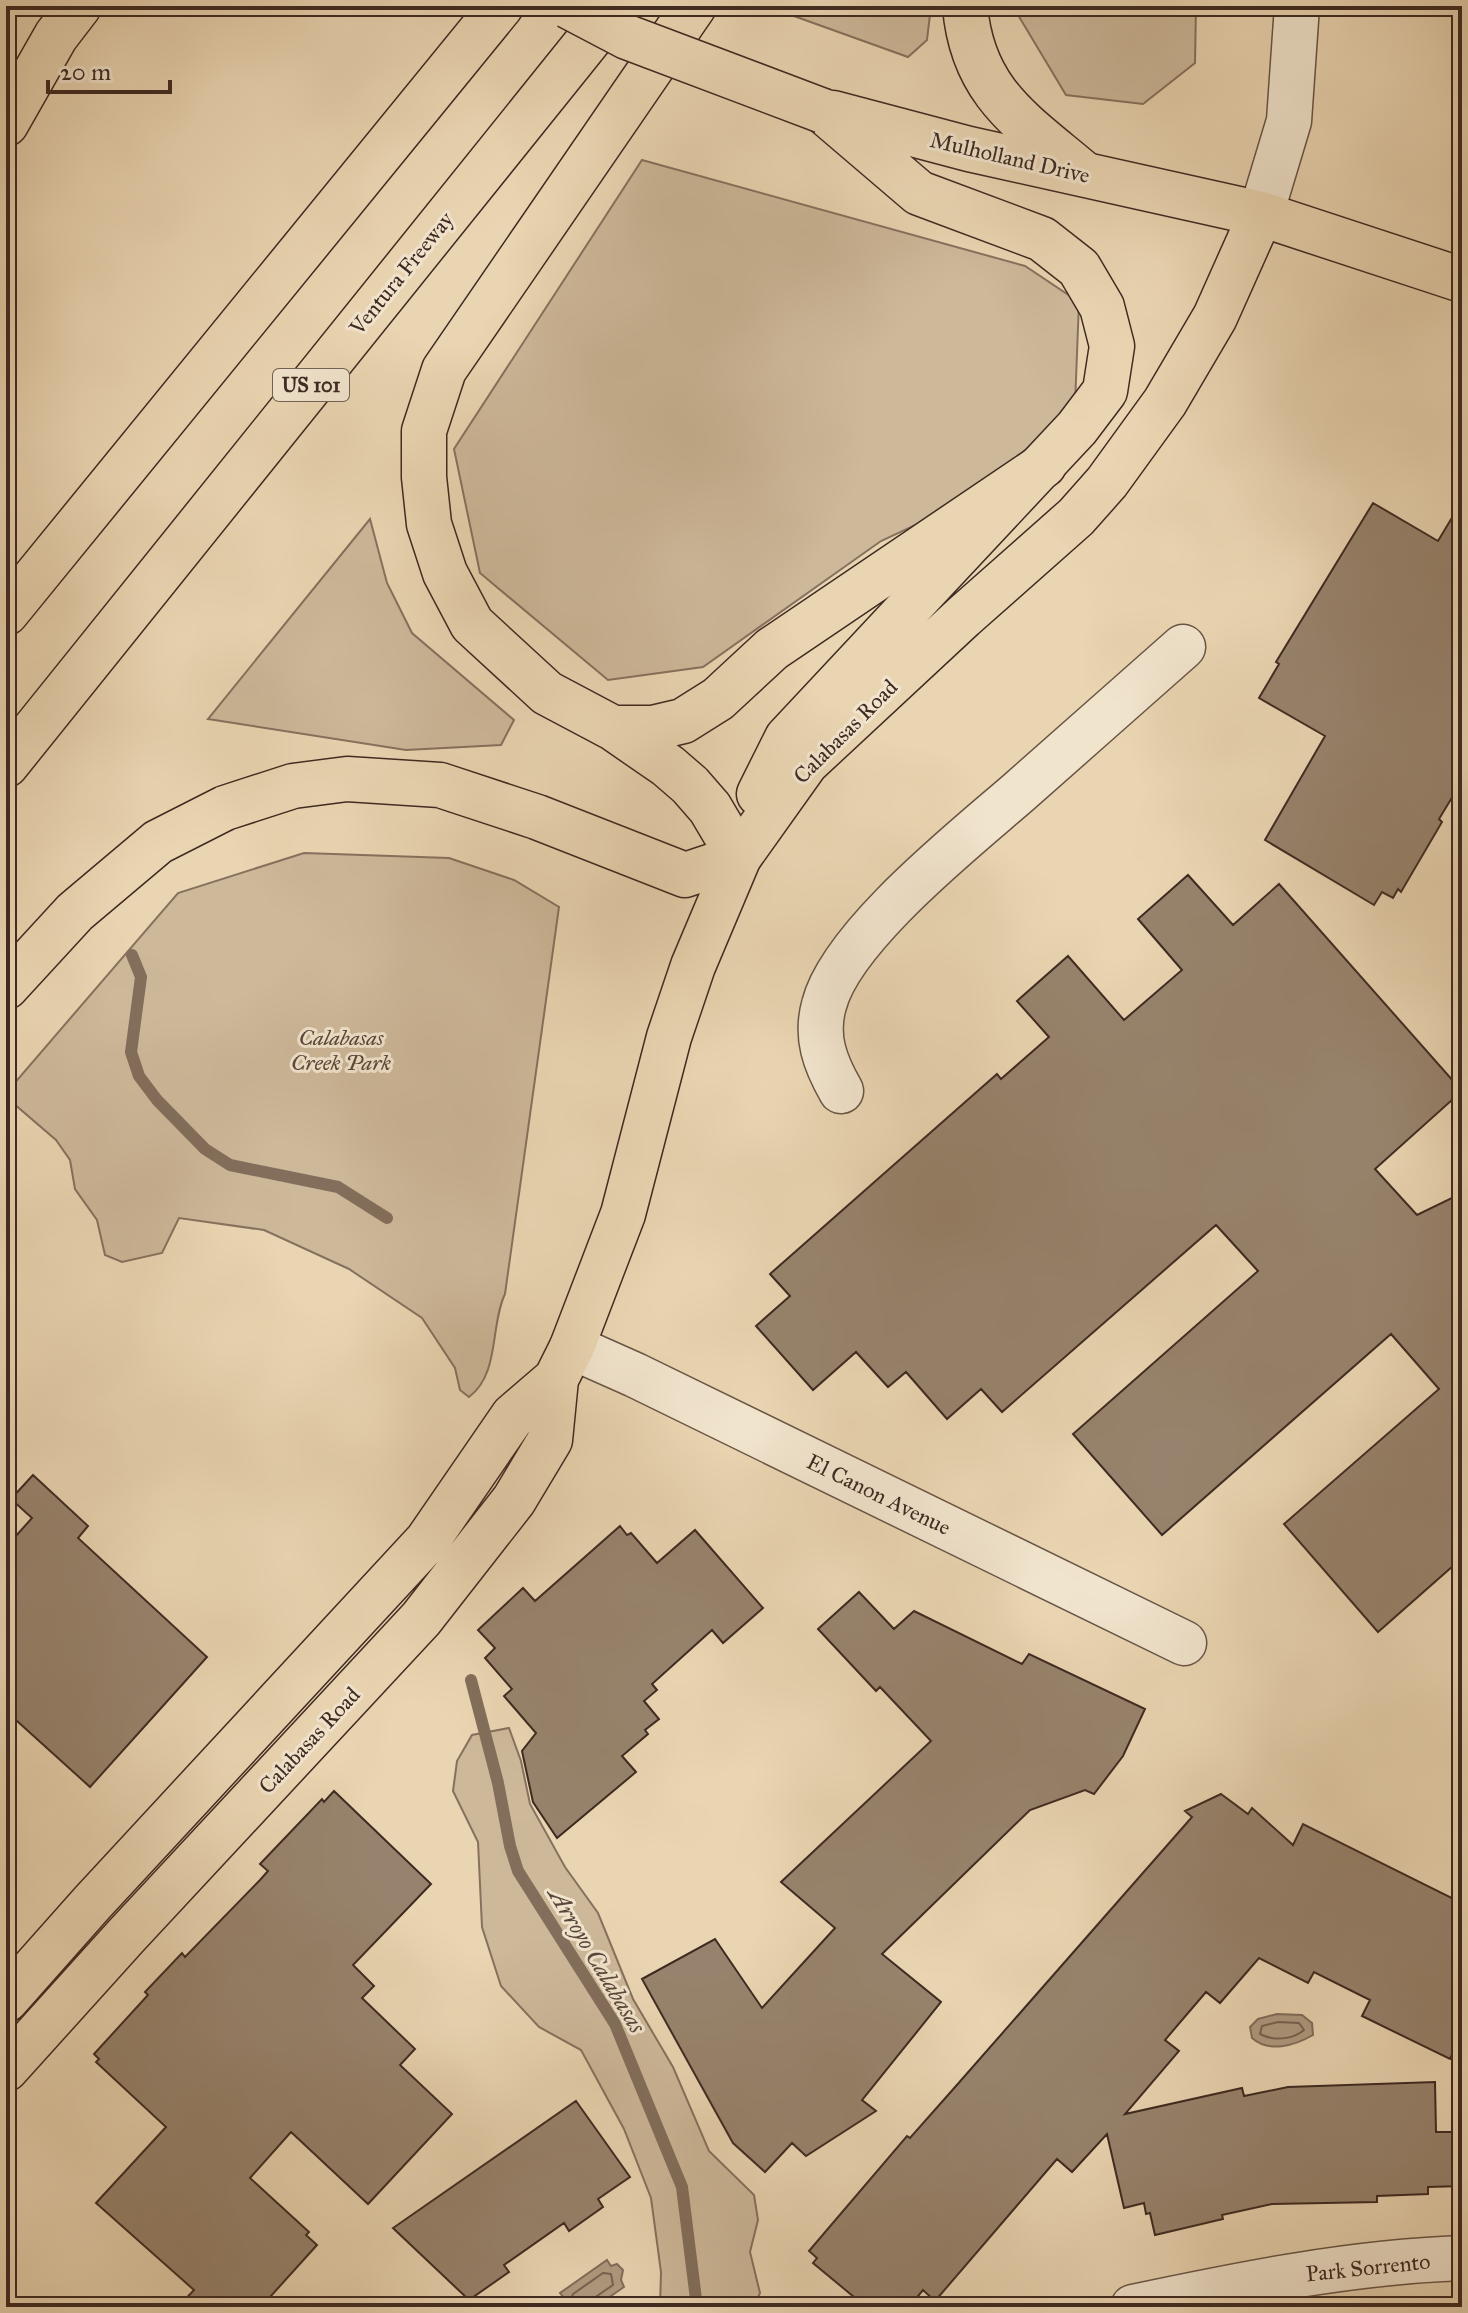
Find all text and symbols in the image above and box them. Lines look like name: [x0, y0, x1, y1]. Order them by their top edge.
scale bar: [48, 44, 170, 94]
text: 20 m: [60, 57, 111, 87]
street label: Mulholland Drive: [927, 126, 1092, 189]
street label: Ventura Freeway: [343, 206, 460, 341]
road number: US 101: [273, 369, 349, 401]
street label: Calabasas Road: [788, 674, 903, 789]
park label: Calabasas Creek Park: [291, 1024, 391, 1076]
street label: El Canon Avenue: [802, 1448, 955, 1541]
street label: Calabasas Road: [253, 1681, 366, 1799]
water label: Arroyo Calabasas: [540, 1879, 653, 2039]
street label: Park Sorrento: [1305, 2248, 1431, 2287]

